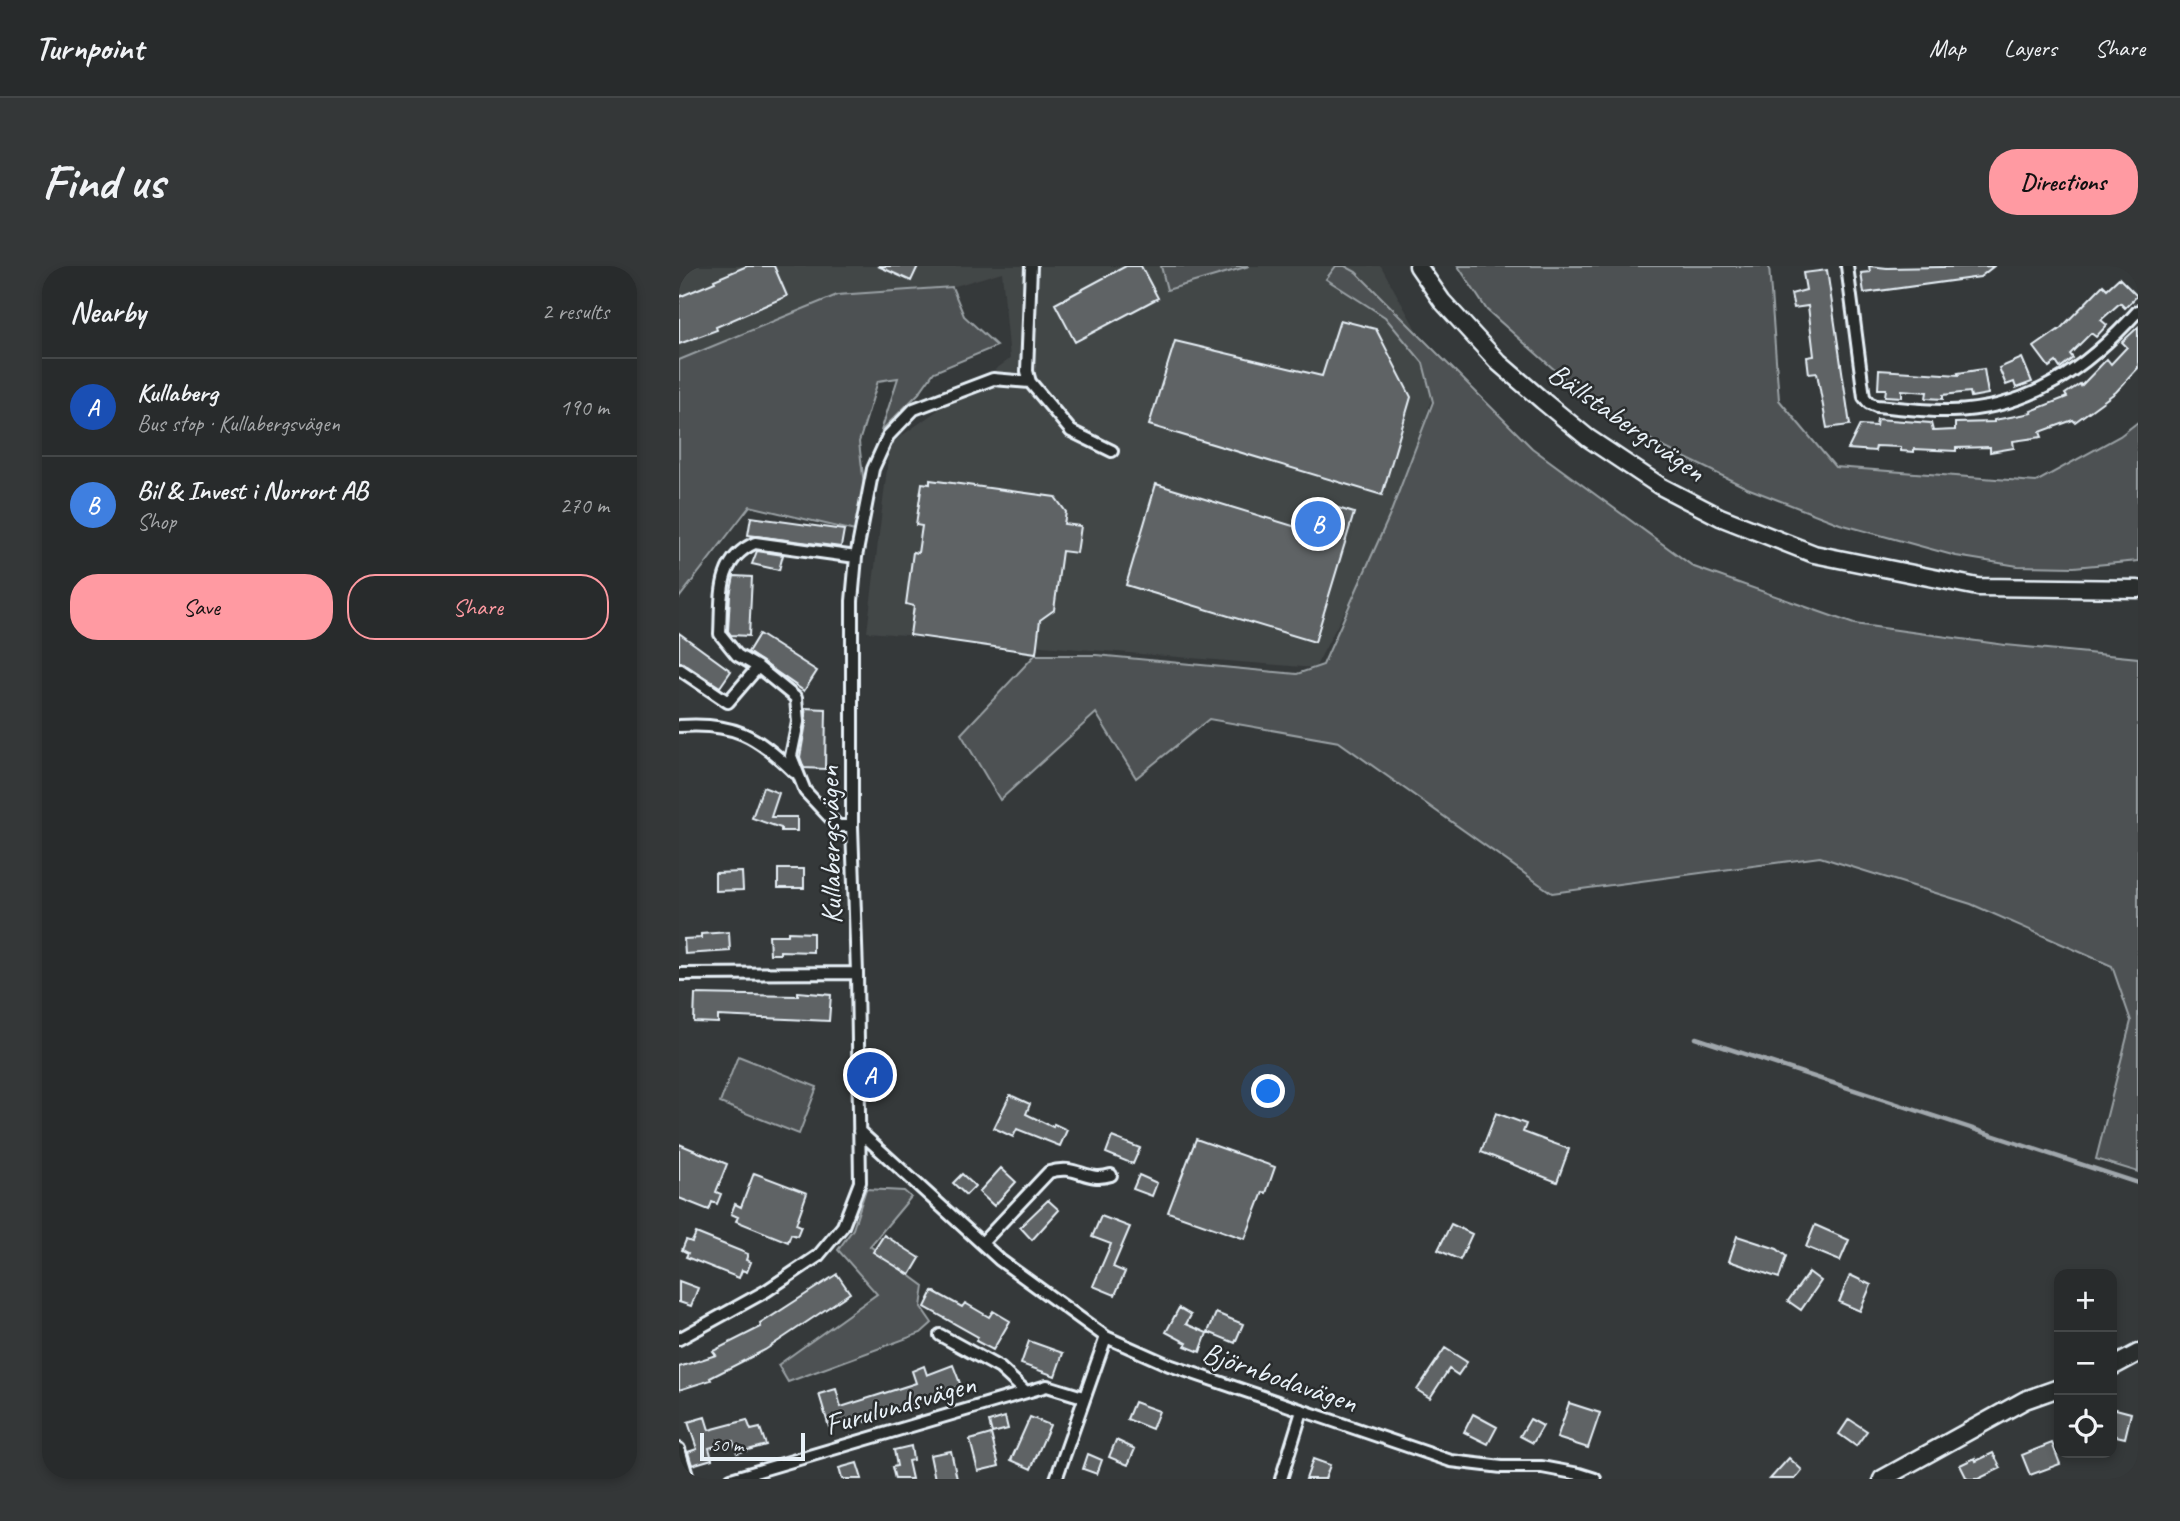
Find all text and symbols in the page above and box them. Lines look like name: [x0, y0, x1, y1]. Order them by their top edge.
text: Turnpoint: [35, 27, 143, 69]
text: Map: [1929, 33, 1966, 63]
text: Layers: [2004, 33, 2057, 63]
text: Share: [2095, 33, 2145, 63]
button: Directions: [1989, 149, 2138, 215]
text: Find us: [42, 151, 164, 213]
text: Nearby: [70, 293, 146, 331]
text: 2 results: [542, 297, 609, 326]
street label: Bällstabergsvägen: [1541, 354, 1713, 490]
text: Kullaberg: [137, 376, 218, 409]
text: A: [87, 393, 99, 422]
text: 190 m: [560, 393, 609, 422]
text: Bus stop · Kullabergsvägen: [137, 409, 340, 438]
text: Bil & Invest i Norrort AB: [137, 474, 368, 507]
text: B: [87, 491, 99, 520]
text: 270 m: [560, 491, 609, 520]
pin: B: [1295, 498, 1341, 550]
text: Shop: [137, 507, 176, 536]
button: Save: [70, 574, 333, 640]
button: Share: [347, 574, 609, 640]
street label: Kullabergsvägen: [810, 765, 850, 924]
pin: A: [847, 1049, 893, 1101]
your location: [1251, 1074, 1285, 1108]
map controls: [2054, 1269, 2117, 1458]
button: +: [2054, 1269, 2117, 1332]
button: −: [2054, 1332, 2117, 1395]
street label: Björnbodavägen: [1198, 1333, 1363, 1421]
street label: Furulundsvägen: [820, 1364, 980, 1444]
button: locate: [2054, 1395, 2117, 1458]
scale bar: [700, 1430, 805, 1462]
text: 50 m: [711, 1433, 743, 1457]

